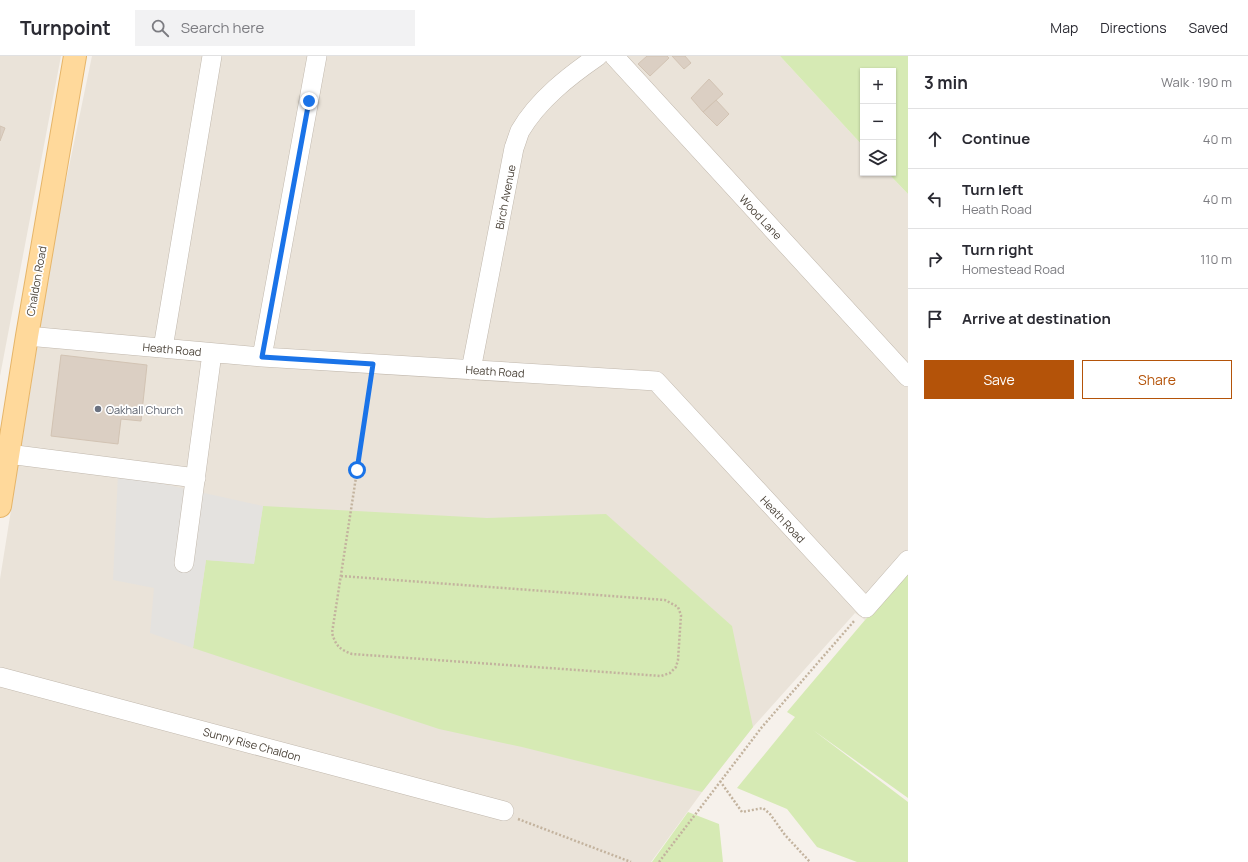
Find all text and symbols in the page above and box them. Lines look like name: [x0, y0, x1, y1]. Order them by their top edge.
search box: [135, 10, 415, 46]
text: Turnpoint: [20, 15, 111, 41]
icon: search: [149, 17, 171, 39]
text: Search here: [181, 17, 264, 38]
text: Map: [1050, 18, 1078, 37]
text: Directions: [1100, 18, 1167, 37]
text: Saved: [1189, 18, 1228, 37]
map controls: [860, 68, 896, 176]
button: +: [860, 68, 896, 104]
text: 3 min: [924, 71, 968, 94]
text: Walk · 190 m: [1161, 73, 1232, 91]
route end: [300, 92, 318, 110]
button: −: [860, 104, 896, 140]
icon: ahead: [924, 128, 946, 150]
text: Continue: [962, 128, 1030, 149]
text: 40 m: [1203, 130, 1232, 148]
button: layers: [860, 140, 896, 176]
street label: Birch Avenue: [491, 163, 519, 231]
text: Turn left: [962, 179, 1024, 200]
icon: left: [924, 188, 946, 210]
text: 40 m: [1203, 190, 1232, 208]
street label: Wood Lane: [736, 191, 786, 243]
text: Heath Road: [962, 200, 1032, 218]
text: Turn right: [962, 239, 1033, 260]
street label: Chaldon Road: [22, 245, 50, 317]
icon: right: [924, 248, 946, 270]
text: 110 m: [1200, 250, 1232, 268]
text: Homestead Road: [962, 260, 1065, 278]
icon: arrive: [924, 308, 946, 330]
text: Arrive at destination: [962, 308, 1111, 329]
street label: Heath Road: [142, 339, 202, 359]
button: Save: [924, 360, 1074, 399]
button: Share: [1082, 360, 1232, 399]
street label: Heath Road: [465, 361, 525, 381]
place label: Oakhall Church: [106, 402, 183, 417]
marker: Oakhall Church: [93, 404, 103, 414]
route start: [348, 461, 366, 479]
street label: Heath Road: [757, 492, 809, 546]
street label: Sunny Rise Chaldon: [201, 724, 303, 764]

